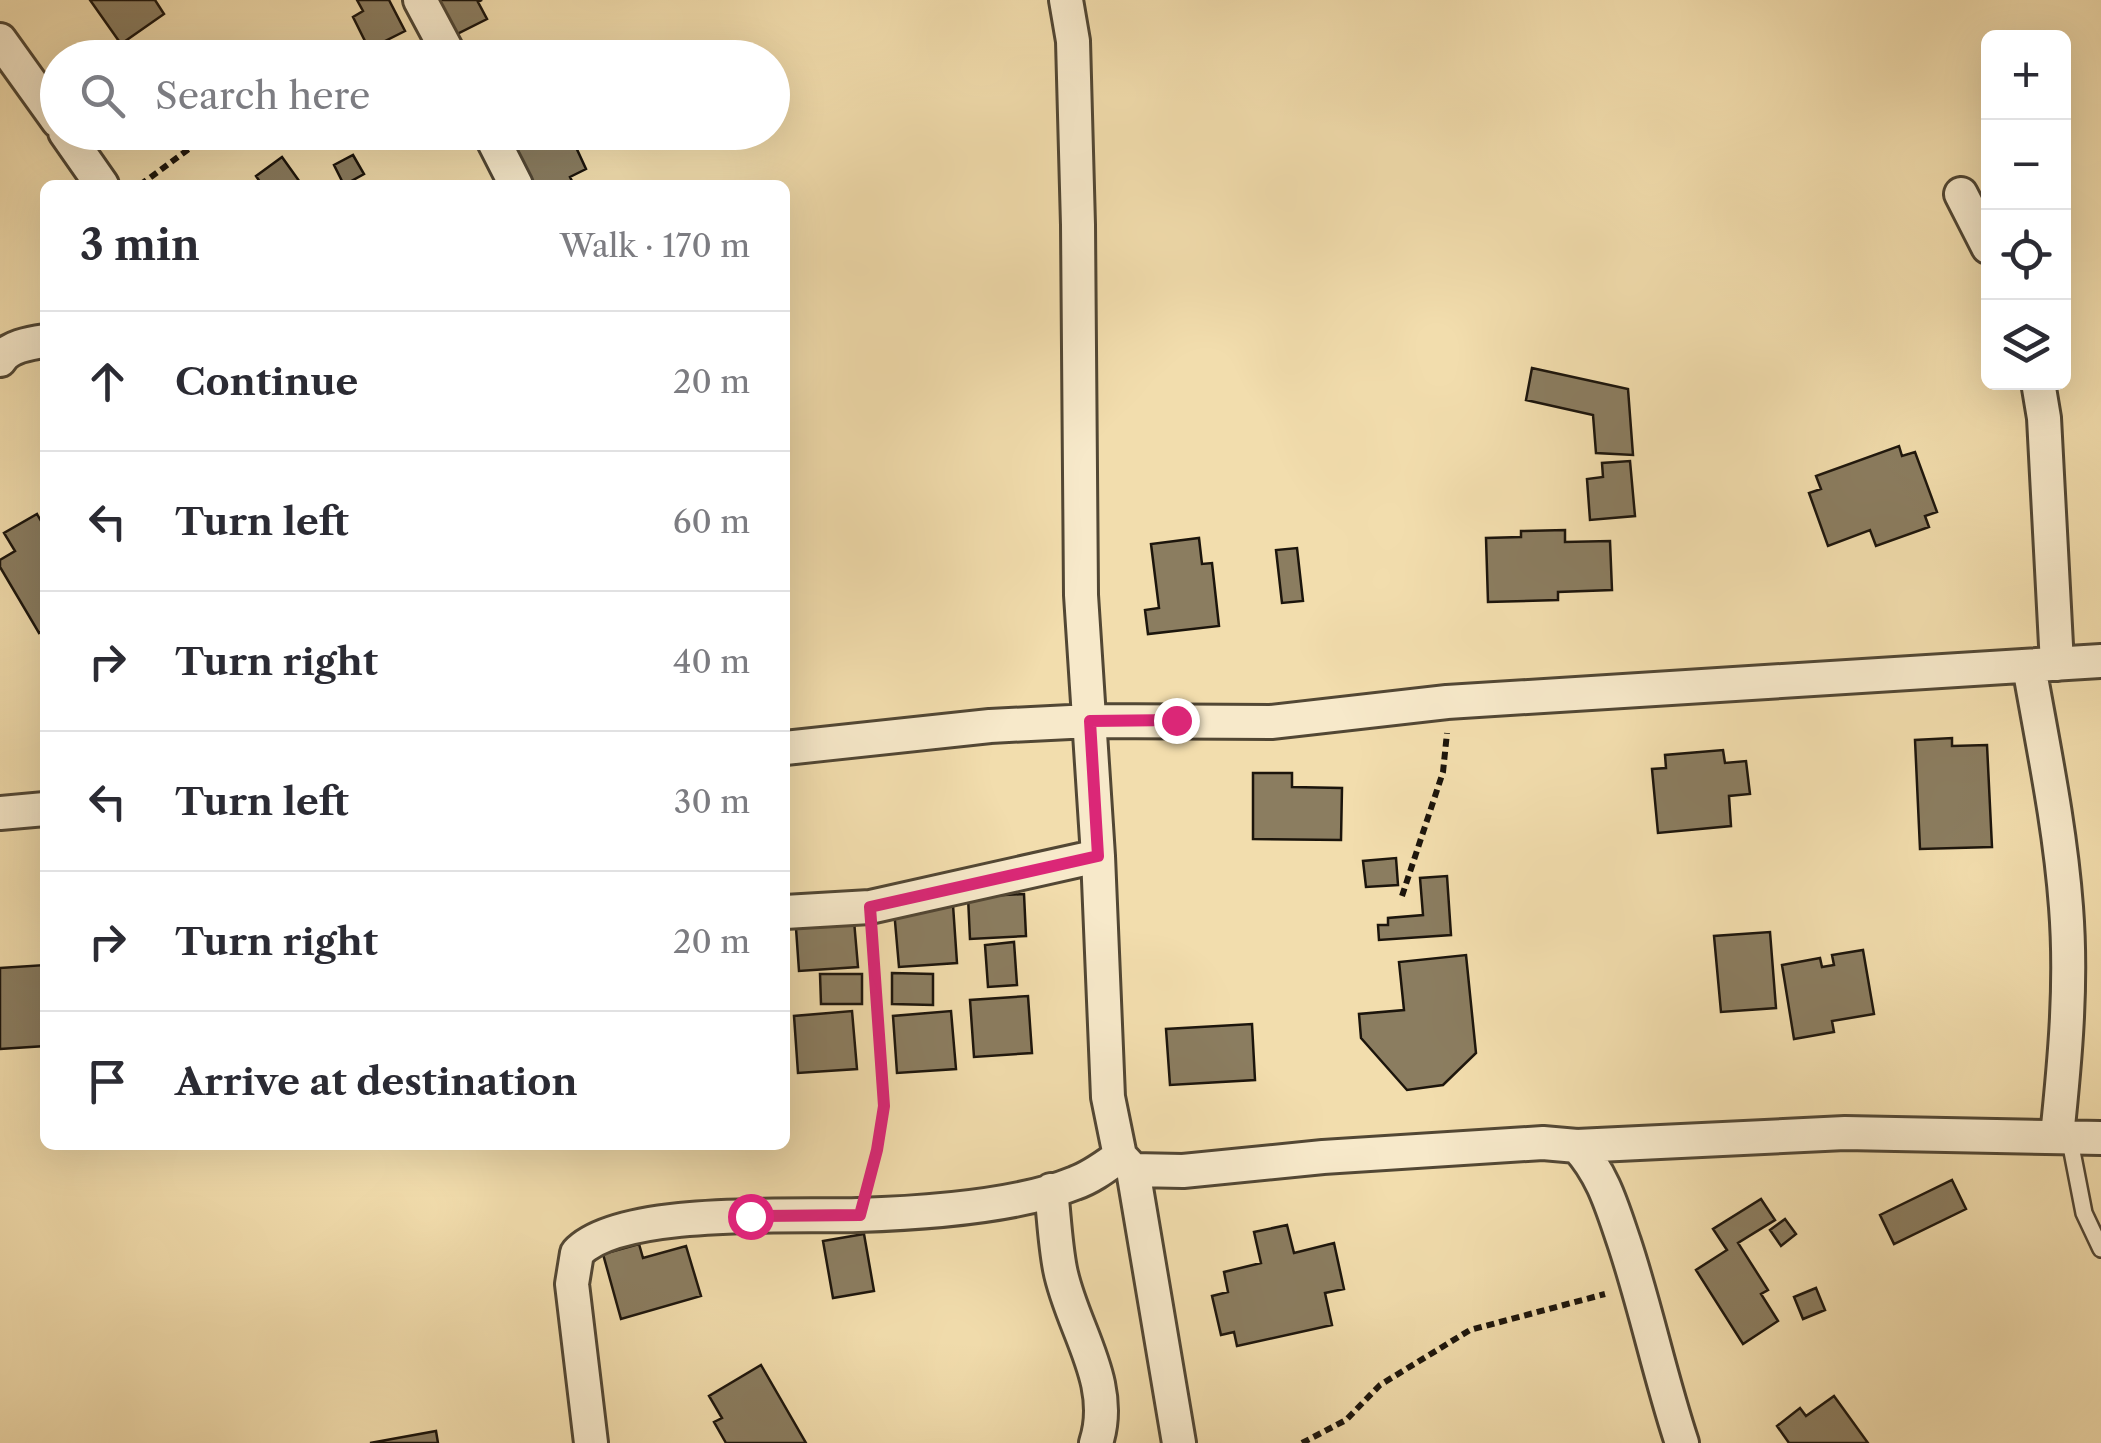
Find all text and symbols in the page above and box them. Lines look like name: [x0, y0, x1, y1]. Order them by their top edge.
map controls: [1981, 30, 2071, 390]
button: +: [1981, 30, 2071, 120]
search box: [40, 40, 790, 150]
icon: search: [75, 68, 130, 123]
text: Search here: [155, 72, 370, 119]
button: −: [1981, 120, 2071, 210]
button: locate: [1981, 210, 2071, 300]
text: 3 min: [80, 219, 200, 271]
text: Walk · 170 m: [560, 226, 750, 265]
button: layers: [1981, 300, 2071, 390]
icon: ahead: [80, 354, 135, 409]
text: Continue: [175, 358, 358, 405]
text: 20 m: [673, 362, 750, 401]
icon: left: [80, 494, 135, 549]
text: Turn left: [175, 498, 349, 545]
text: 60 m: [673, 502, 750, 541]
icon: right: [80, 634, 135, 689]
text: Turn right: [175, 638, 378, 685]
text: 40 m: [673, 642, 750, 681]
route end: [1154, 698, 1200, 744]
icon: left: [80, 774, 135, 829]
text: Turn left: [175, 778, 349, 825]
text: 30 m: [674, 782, 750, 821]
icon: right: [80, 914, 135, 969]
text: Turn right: [175, 918, 378, 965]
text: 20 m: [673, 922, 750, 961]
icon: arrive: [80, 1054, 135, 1109]
text: Arrive at destination: [175, 1058, 578, 1105]
route start: [728, 1194, 774, 1240]

